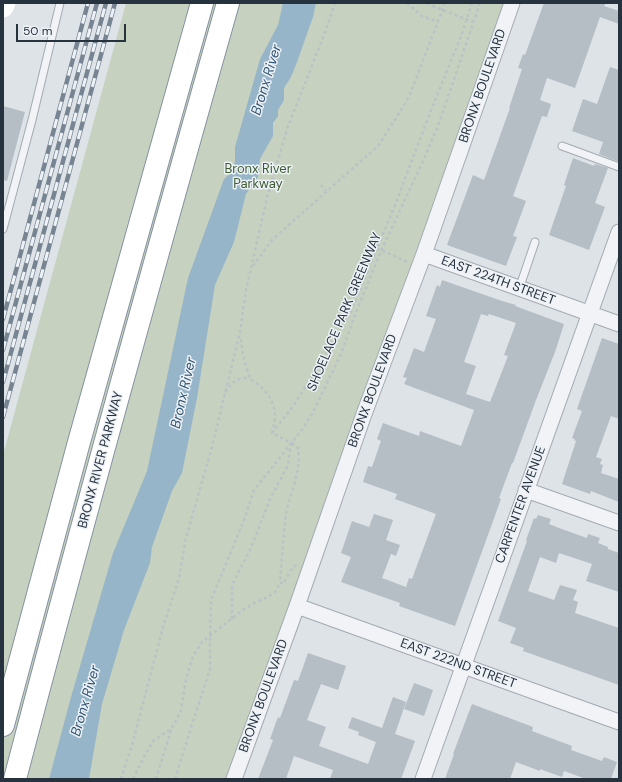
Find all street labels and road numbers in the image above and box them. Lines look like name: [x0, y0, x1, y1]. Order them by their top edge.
street label: BRONX BOULEVARD: [456, 27, 510, 145]
street label: SHOELACE PARK GREENWAY: [304, 230, 386, 394]
street label: EAST 224TH STREET: [439, 253, 557, 309]
street label: BRONX BOULEVARD: [345, 332, 401, 450]
street label: BRONX RIVER PARKWAY: [75, 390, 127, 530]
street label: CARPENTER AVENUE: [493, 444, 549, 566]
street label: EAST 222ND STREET: [398, 636, 518, 692]
street label: BRONX BOULEVARD: [236, 637, 292, 755]

